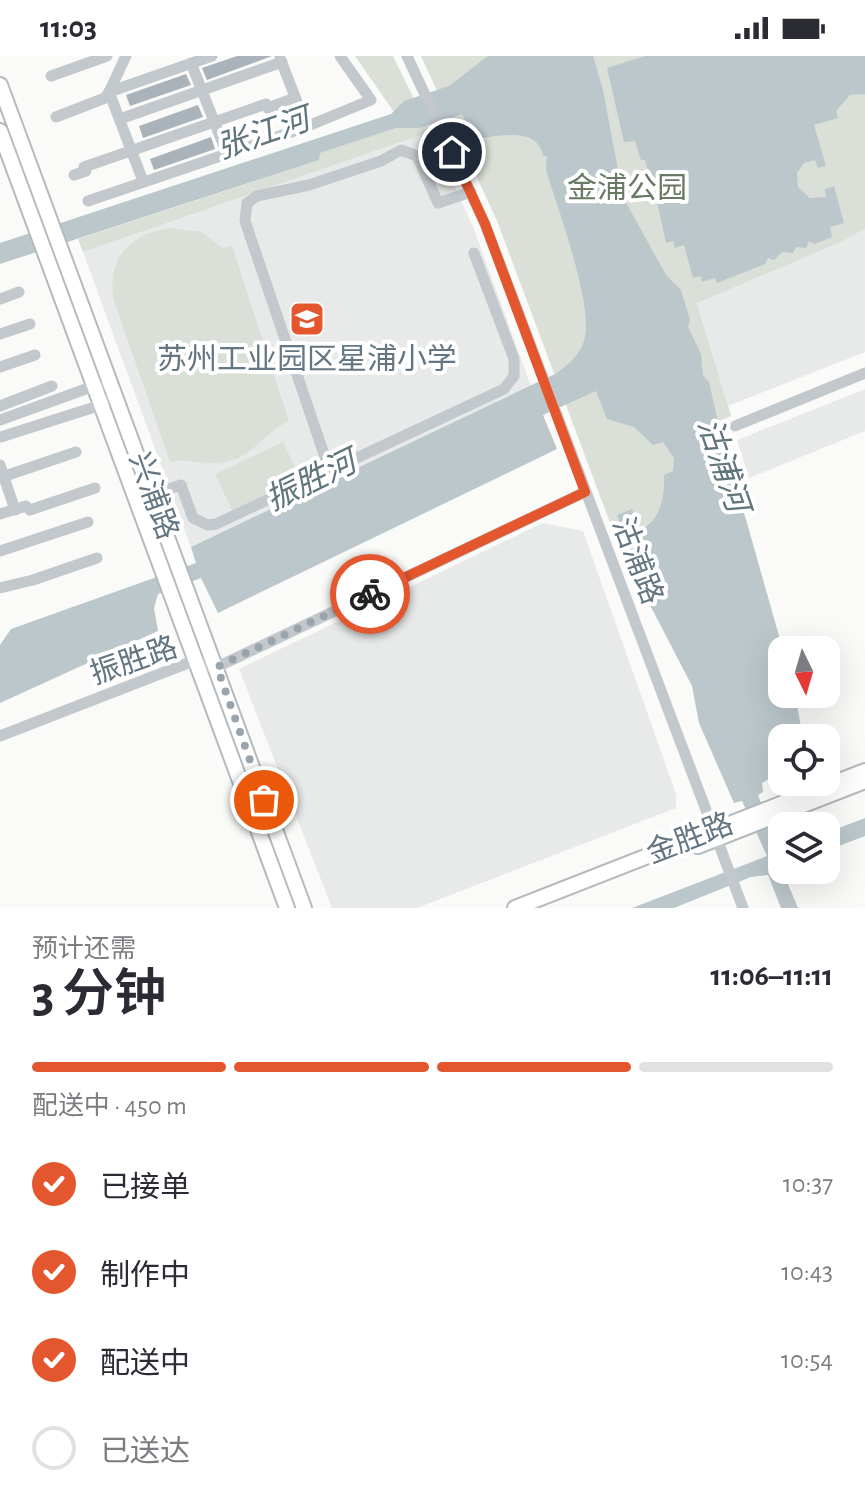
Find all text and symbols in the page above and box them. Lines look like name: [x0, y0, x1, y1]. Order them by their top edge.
text: 11:03: [40, 13, 97, 43]
water label: 张江河: [212, 100, 319, 165]
pin: [418, 118, 486, 186]
icon: home: [430, 130, 474, 174]
park label: 金浦公园: [567, 172, 687, 204]
school or university icon: 苏州工业园区星浦小学: [288, 300, 326, 338]
place label: 苏州工业园区星浦小学: [157, 343, 457, 375]
water label: 沽浦河: [692, 414, 757, 521]
water label: 振胜河: [260, 442, 367, 516]
street label: 兴浦路: [124, 448, 184, 543]
street label: 沽浦路: [607, 513, 669, 608]
courier: [330, 554, 410, 634]
icon: bike: [348, 572, 392, 616]
street label: 振胜路: [86, 630, 181, 690]
north arrow: [768, 636, 840, 708]
map controls: [768, 636, 840, 884]
button: locate: [768, 724, 840, 796]
pin: [230, 766, 298, 834]
icon: bag: [242, 778, 286, 822]
street label: 金胜路: [642, 807, 737, 869]
button: layers: [768, 812, 840, 884]
text: 预计还需: [32, 936, 136, 962]
text: 11:06–11:11: [711, 961, 833, 991]
text: 3 分钟: [32, 969, 166, 1021]
text: 配送中 · 450 m: [32, 1093, 187, 1119]
icon: check: [32, 1162, 76, 1206]
text: 10:37: [783, 1171, 833, 1197]
text: 已接单: [100, 1173, 190, 1203]
icon: check: [32, 1250, 76, 1294]
text: 10:43: [781, 1259, 833, 1285]
text: 制作中: [100, 1261, 190, 1291]
icon: check: [32, 1338, 76, 1382]
text: 10:54: [781, 1347, 833, 1373]
text: 配送中: [100, 1349, 190, 1379]
text: 已送达: [100, 1437, 190, 1467]

